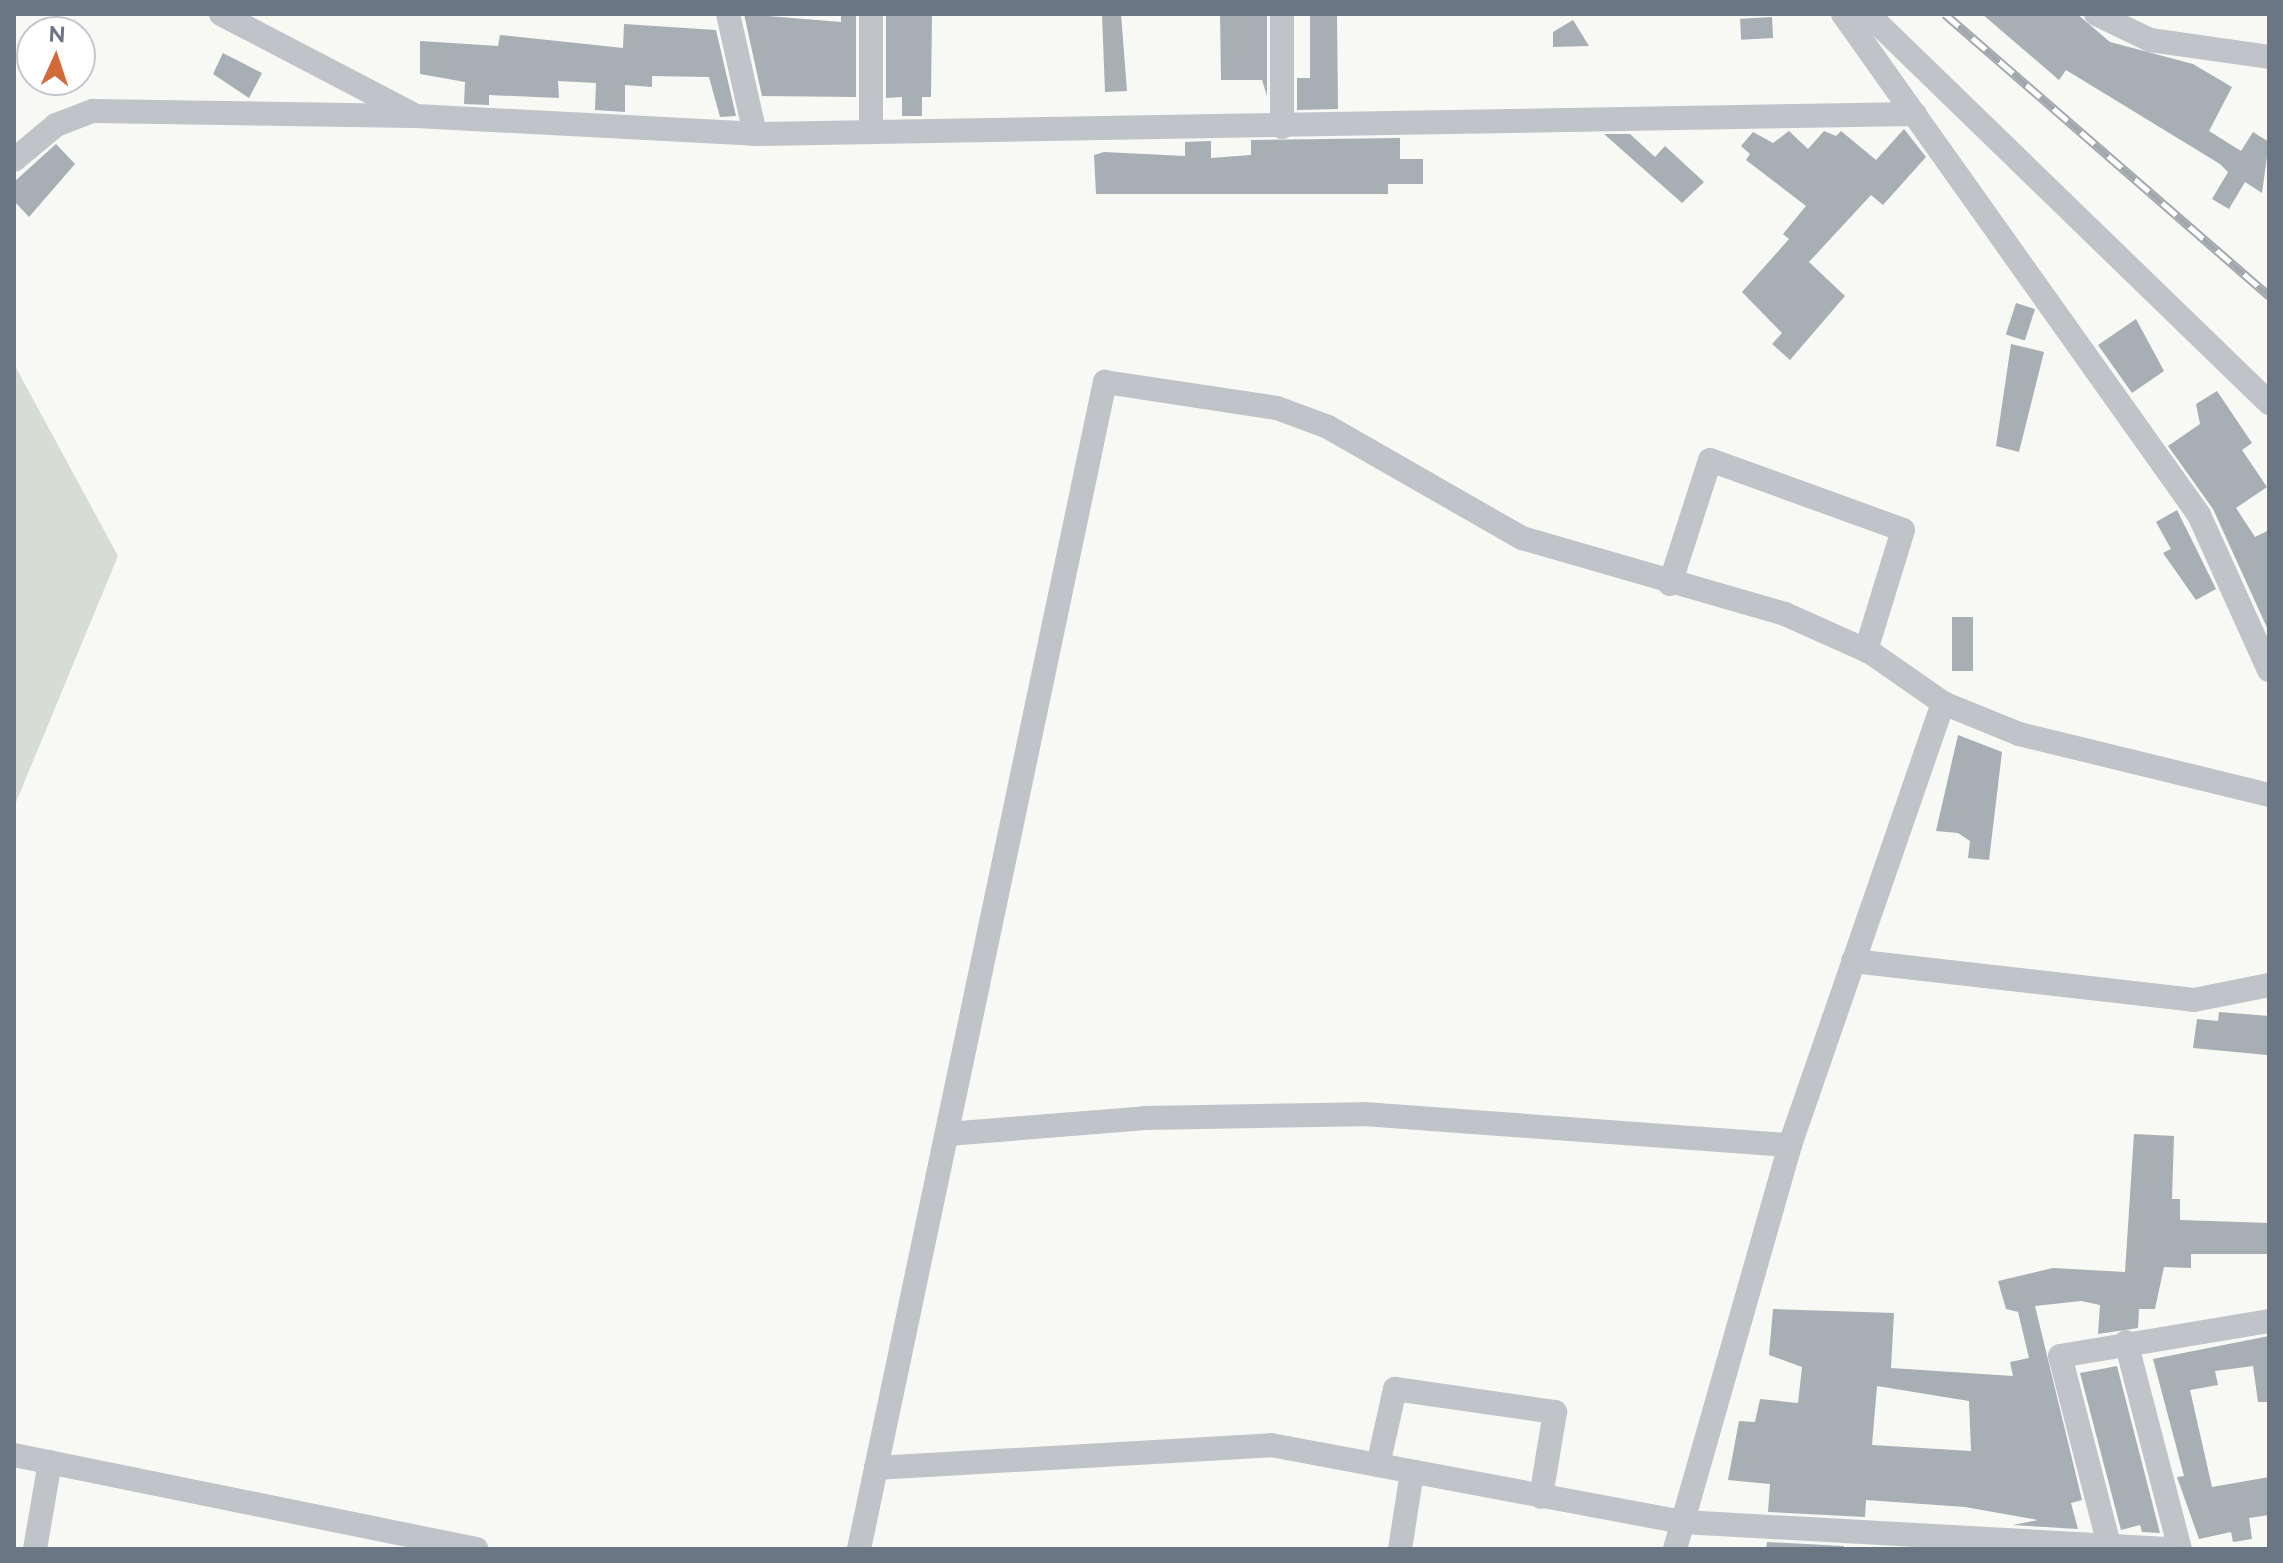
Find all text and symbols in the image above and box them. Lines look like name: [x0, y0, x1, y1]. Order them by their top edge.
north arrow: [16, 16, 96, 96]
text: N: [48, 21, 66, 47]

